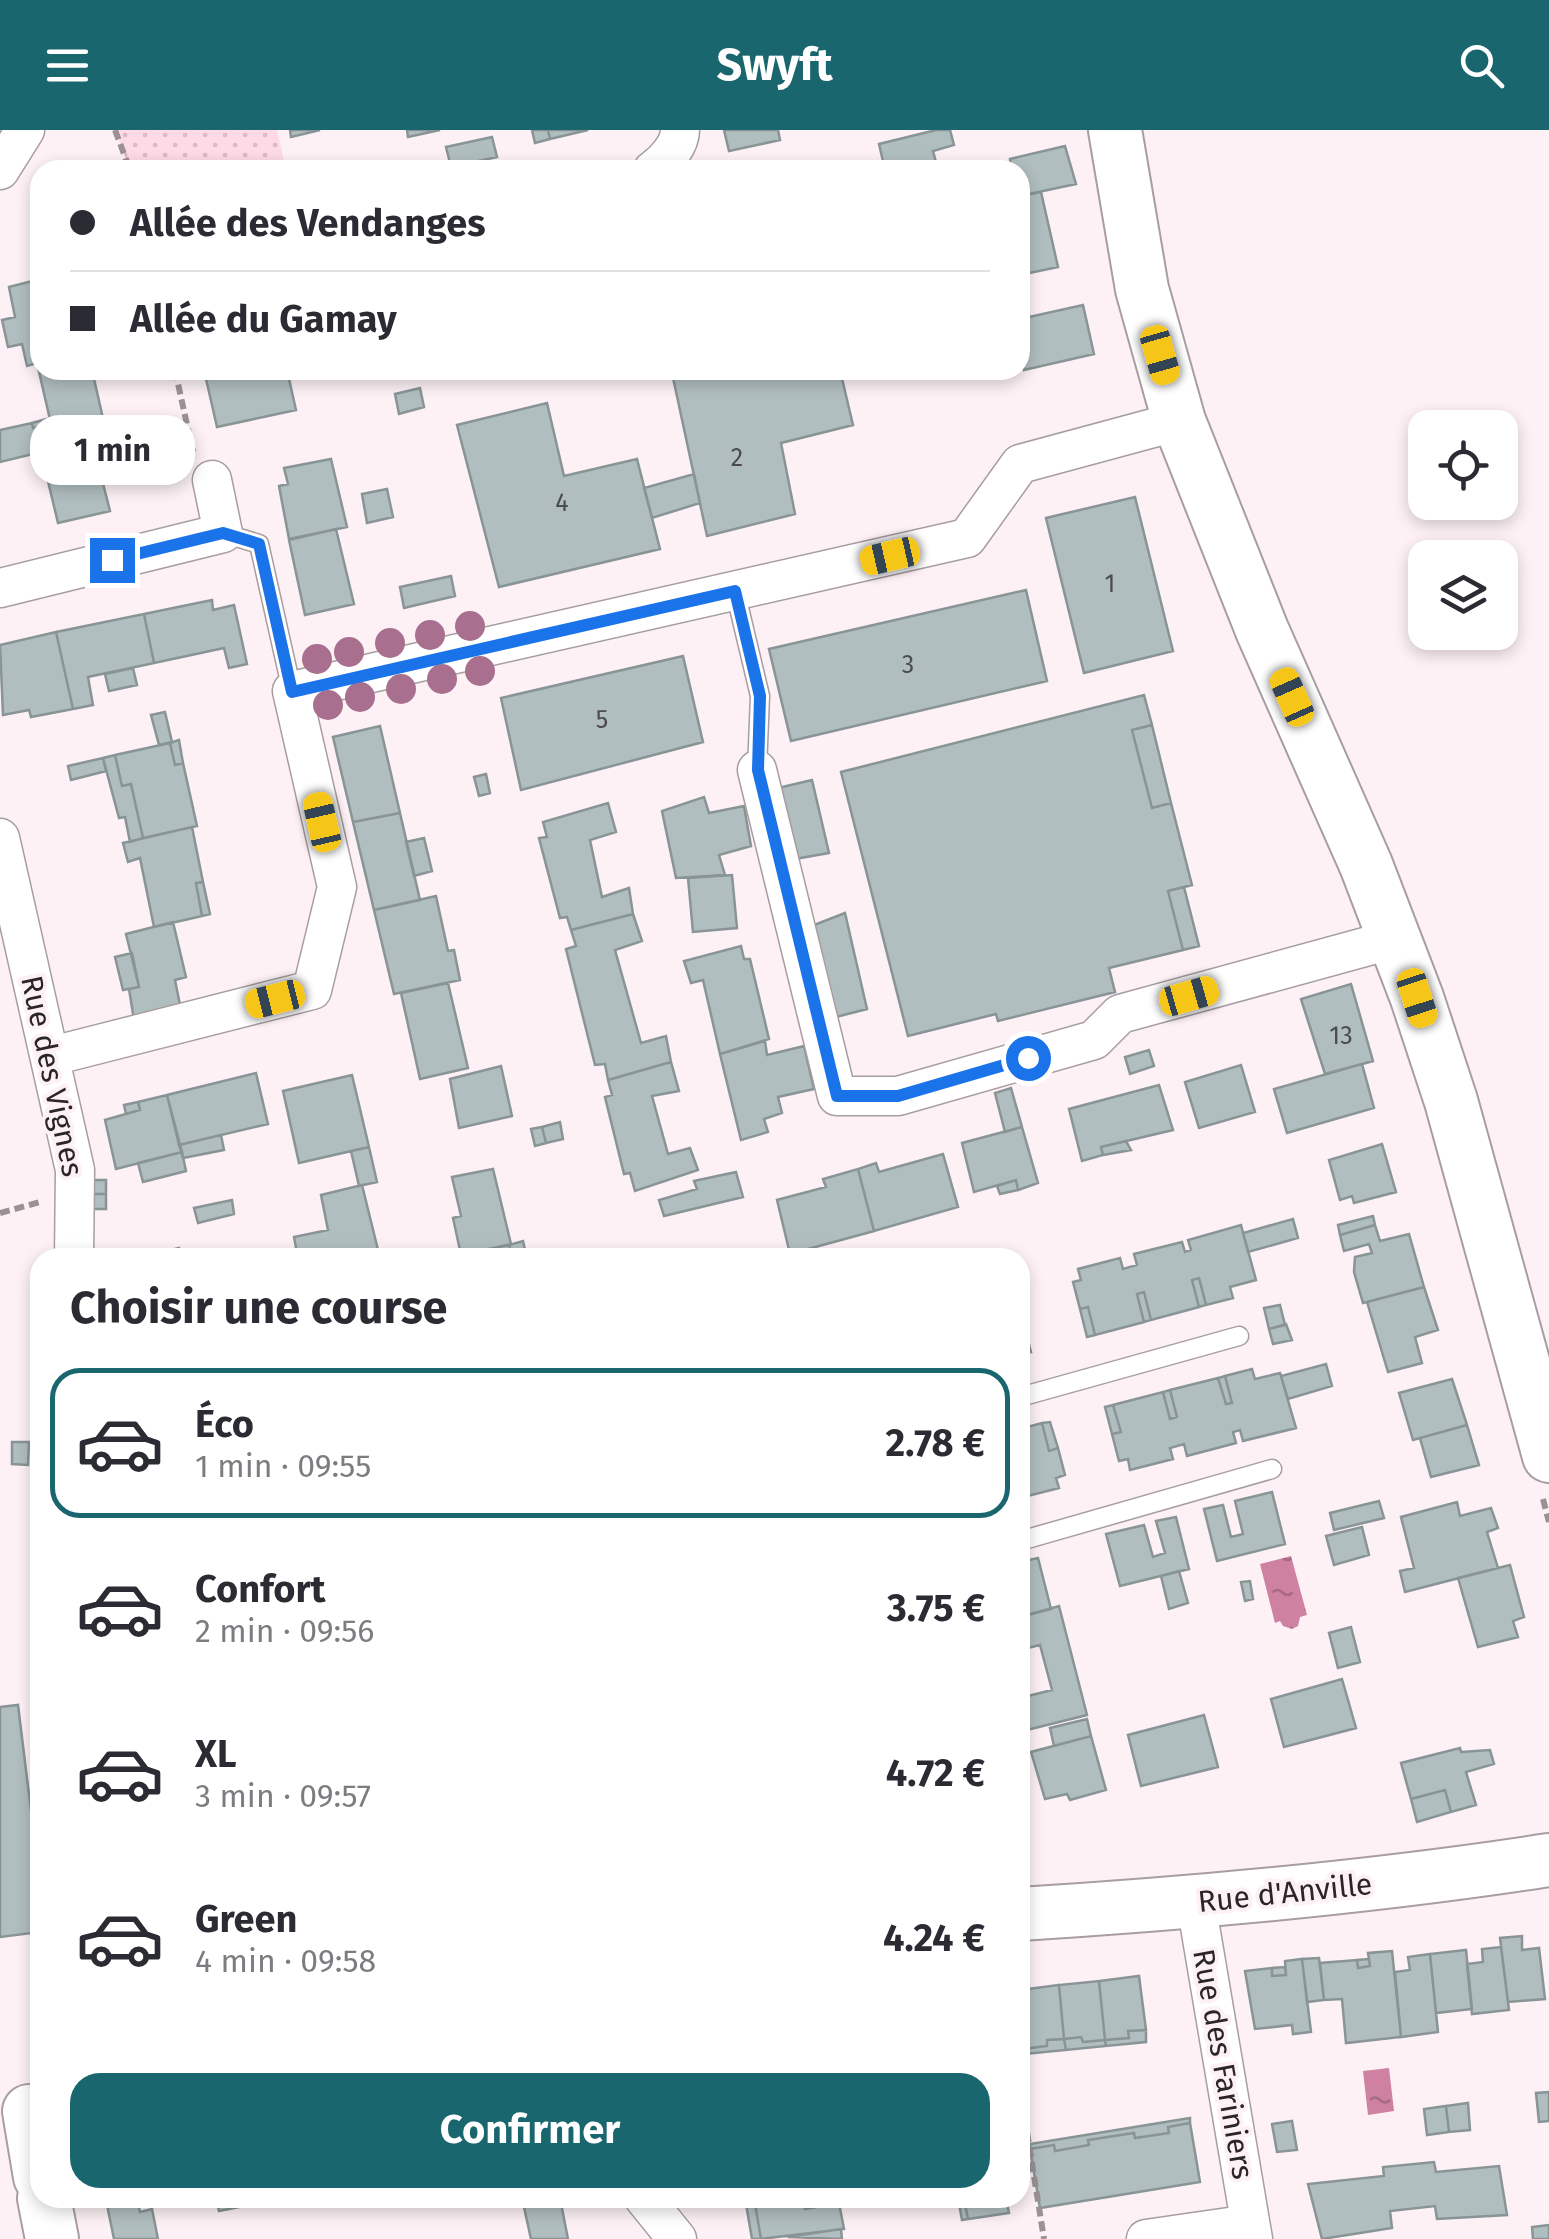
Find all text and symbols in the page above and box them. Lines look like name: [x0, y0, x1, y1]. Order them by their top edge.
icon: menu: [40, 38, 95, 93]
text: Swyft: [716, 38, 833, 92]
icon: search: [1454, 38, 1509, 93]
text: Allée des Vendanges: [130, 200, 486, 246]
text: Allée du Gamay: [130, 296, 397, 342]
car: [1137, 322, 1183, 388]
map controls: [1408, 410, 1518, 650]
button: locate: [1408, 410, 1518, 520]
callout: 1 min: [29, 415, 194, 485]
text: 1 min: [74, 431, 151, 469]
house number: 2: [731, 443, 743, 473]
house number: 4: [555, 488, 569, 518]
car: [857, 535, 923, 577]
route end: [90, 538, 135, 583]
button: layers: [1408, 540, 1518, 650]
house number: 1: [1105, 569, 1115, 599]
house number: 3: [902, 650, 914, 680]
car: [1266, 663, 1318, 731]
house number: 5: [596, 705, 608, 735]
car: [301, 789, 343, 855]
car: [1393, 965, 1441, 1031]
street label: Rue des Vignes: [13, 972, 91, 1180]
car: [1156, 973, 1222, 1019]
car: [242, 977, 308, 1021]
house number: 13: [1329, 1021, 1353, 1051]
route start: [1006, 1036, 1051, 1081]
text: Choisir une course: [70, 1281, 447, 1335]
icon: car: [75, 1398, 165, 1488]
text: Éco: [195, 1401, 254, 1447]
text: 2.78 €: [886, 1420, 985, 1466]
text: 1 min · 09:55: [195, 1447, 371, 1485]
icon: car: [75, 1563, 165, 1653]
text: Confort: [195, 1566, 325, 1612]
text: 3.75 €: [887, 1585, 985, 1631]
text: 2 min · 09:56: [195, 1612, 374, 1650]
icon: car: [75, 1728, 165, 1818]
text: XL: [195, 1731, 237, 1777]
text: 4.72 €: [886, 1750, 985, 1796]
text: 3 min · 09:57: [195, 1777, 371, 1815]
street label: Rue d'Anville: [1196, 1866, 1374, 1920]
icon: car: [75, 1893, 165, 1983]
text: Green: [195, 1896, 298, 1942]
text: 4.24 €: [883, 1915, 985, 1961]
text: 4 min · 09:58: [195, 1942, 376, 1980]
street label: Rue des Fariniers: [1185, 1946, 1261, 2182]
button: Confirmer: [70, 2073, 990, 2188]

